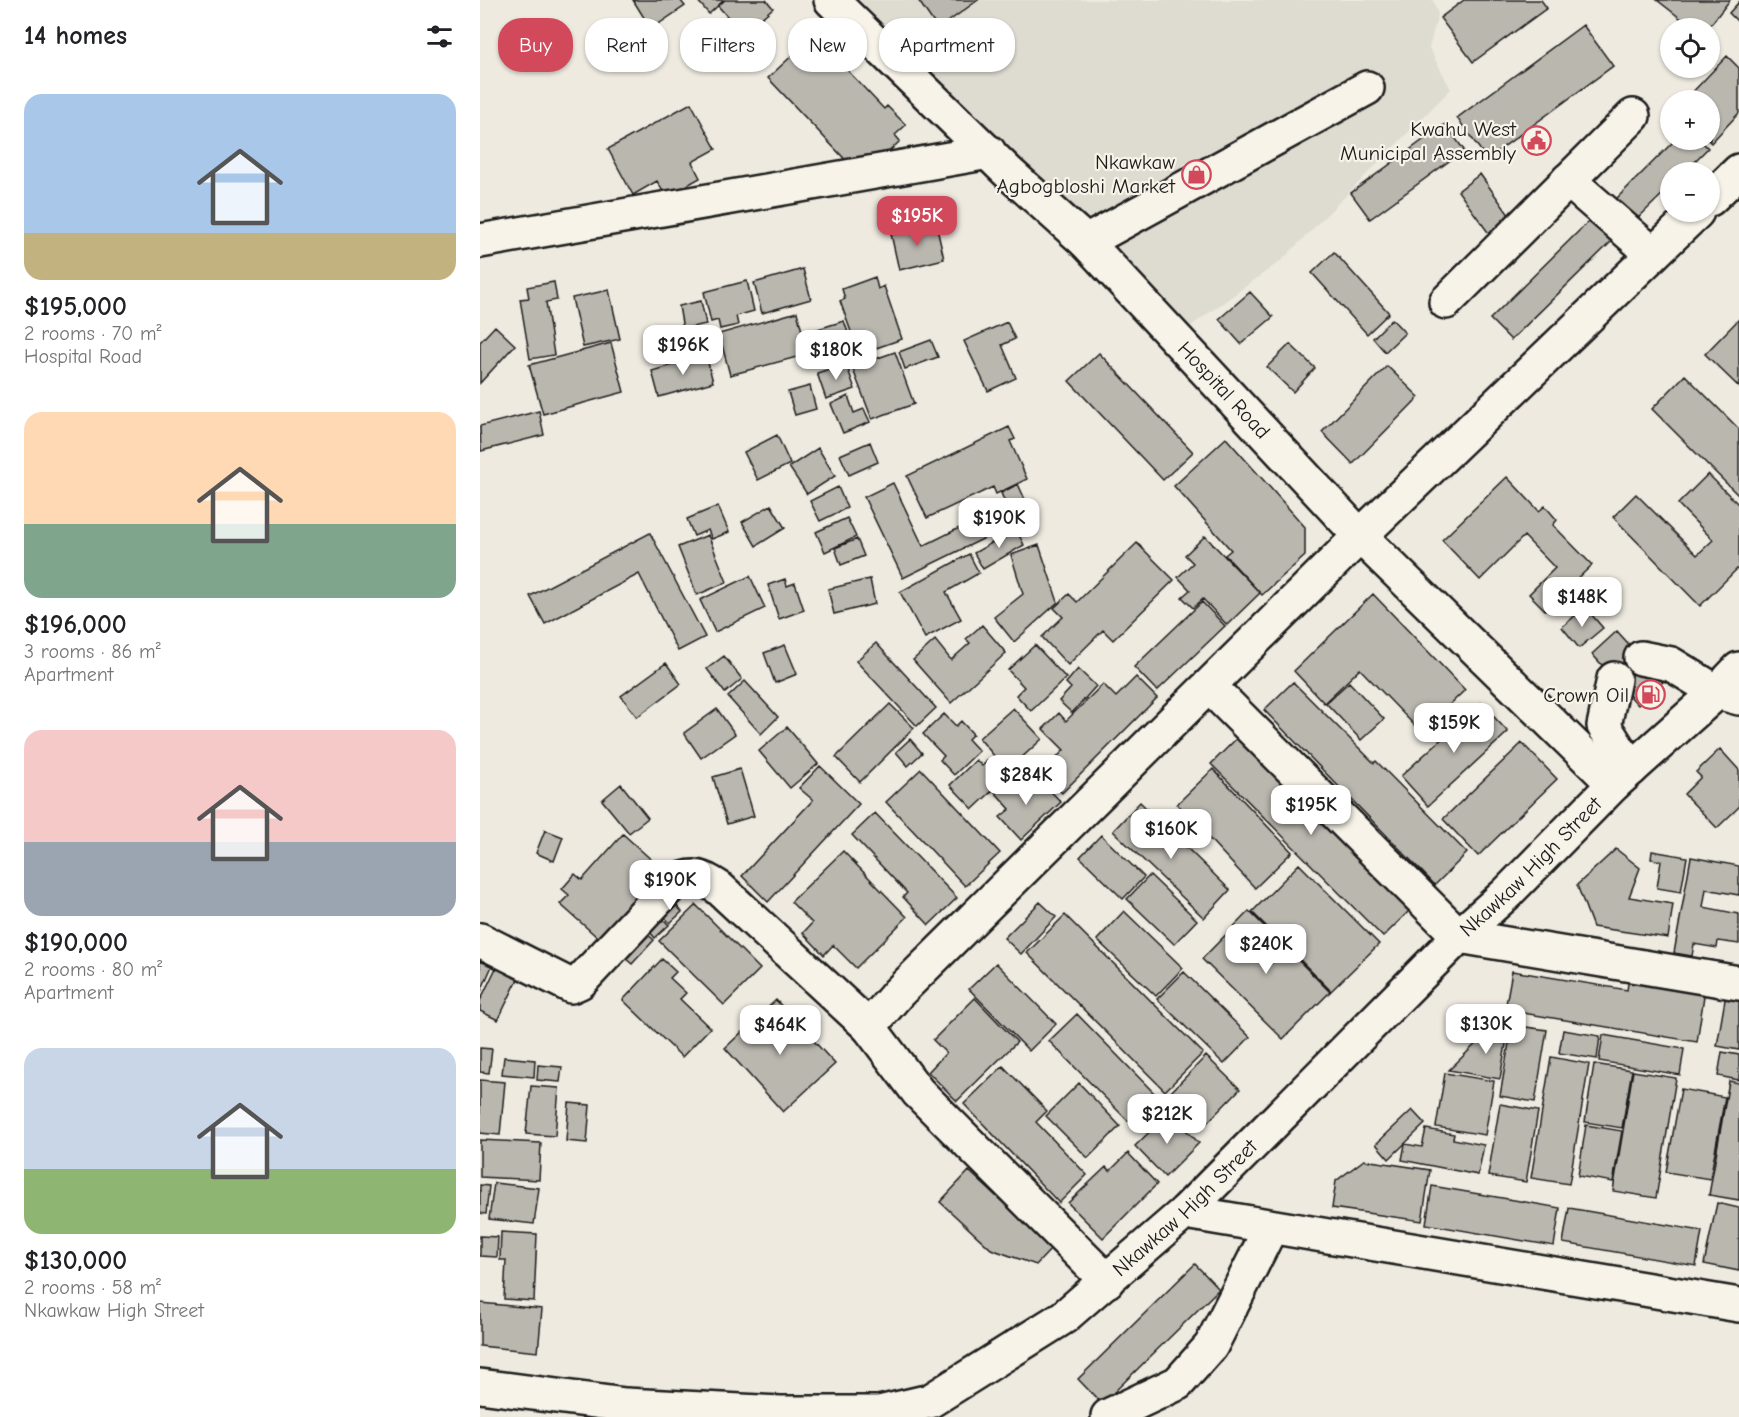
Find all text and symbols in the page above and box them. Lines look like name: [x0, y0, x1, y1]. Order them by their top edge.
chip: Buy: [498, 18, 573, 72]
chip: Rent: [585, 18, 668, 72]
chip: Filters: [680, 18, 776, 72]
chip: New: [788, 18, 867, 72]
chip: Apartment: [879, 18, 1015, 72]
map controls: [1660, 18, 1720, 222]
button: locate: [1660, 18, 1720, 78]
icon: filters: [423, 20, 456, 53]
text: 14 homes: [24, 21, 127, 51]
button: +: [1660, 90, 1720, 150]
place label: Kwahu West Municipal Assembly: [1340, 117, 1517, 165]
public building icon: Kwahu West Municipal Assembly: [1521, 125, 1553, 157]
icon: home: [186, 133, 294, 241]
place label: Nkawkaw Agbogbloshi Market: [997, 150, 1176, 198]
shop icon: Nkawkaw Agbogbloshi Market: [1180, 158, 1212, 190]
button: −: [1660, 162, 1720, 222]
pin: $195K: [875, 196, 959, 247]
text: $195K: [891, 204, 943, 227]
text: $195,000: [24, 292, 127, 322]
text: 2 rooms · 70 m²: [24, 322, 161, 345]
pin: $196K: [641, 325, 725, 376]
pin: $180K: [794, 330, 878, 381]
text: $196K: [657, 333, 709, 356]
street label: Hospital Road: [1173, 336, 1275, 444]
text: $180K: [810, 338, 862, 361]
text: Hospital Road: [24, 345, 142, 368]
icon: home: [186, 451, 294, 559]
pin: $190K: [957, 498, 1041, 549]
text: $190K: [972, 506, 1026, 529]
pin: $148K: [1540, 577, 1624, 628]
text: $148K: [1557, 585, 1607, 608]
text: $196,000: [24, 610, 127, 640]
text: 3 rooms · 86 m²: [24, 640, 161, 663]
text: Apartment: [24, 663, 114, 686]
fuel station icon: Crown Oil: [1634, 679, 1666, 711]
place label: Crown Oil: [1543, 683, 1629, 707]
pin: $159K: [1412, 703, 1496, 754]
text: $159K: [1428, 711, 1480, 734]
pin: $284K: [984, 755, 1068, 806]
text: $284K: [1000, 763, 1052, 786]
icon: home: [186, 769, 294, 877]
pin: $195K: [1269, 785, 1353, 836]
street label: Nkawkaw High Street: [1455, 791, 1607, 941]
text: $195K: [1285, 793, 1337, 816]
pin: $160K: [1129, 809, 1213, 860]
text: $160K: [1144, 817, 1198, 840]
pin: $190K: [628, 860, 712, 911]
text: $190K: [643, 868, 697, 891]
pin: $240K: [1224, 924, 1308, 975]
text: $190,000: [24, 928, 128, 958]
text: $240K: [1239, 932, 1293, 955]
text: 2 rooms · 80 m²: [24, 958, 162, 981]
text: Apartment: [24, 981, 114, 1004]
pin: $130K: [1444, 1004, 1528, 1055]
pin: $464K: [738, 1005, 822, 1056]
text: $130K: [1460, 1012, 1512, 1035]
text: $464K: [754, 1013, 806, 1036]
icon: home: [186, 1087, 294, 1195]
pin: $212K: [1125, 1094, 1209, 1145]
text: $212K: [1141, 1102, 1193, 1125]
street label: Nkawkaw High Street: [1108, 1134, 1263, 1281]
text: $130,000: [24, 1246, 127, 1276]
text: 2 rooms · 58 m²: [24, 1276, 161, 1299]
text: Nkawkaw High Street: [24, 1299, 204, 1322]

